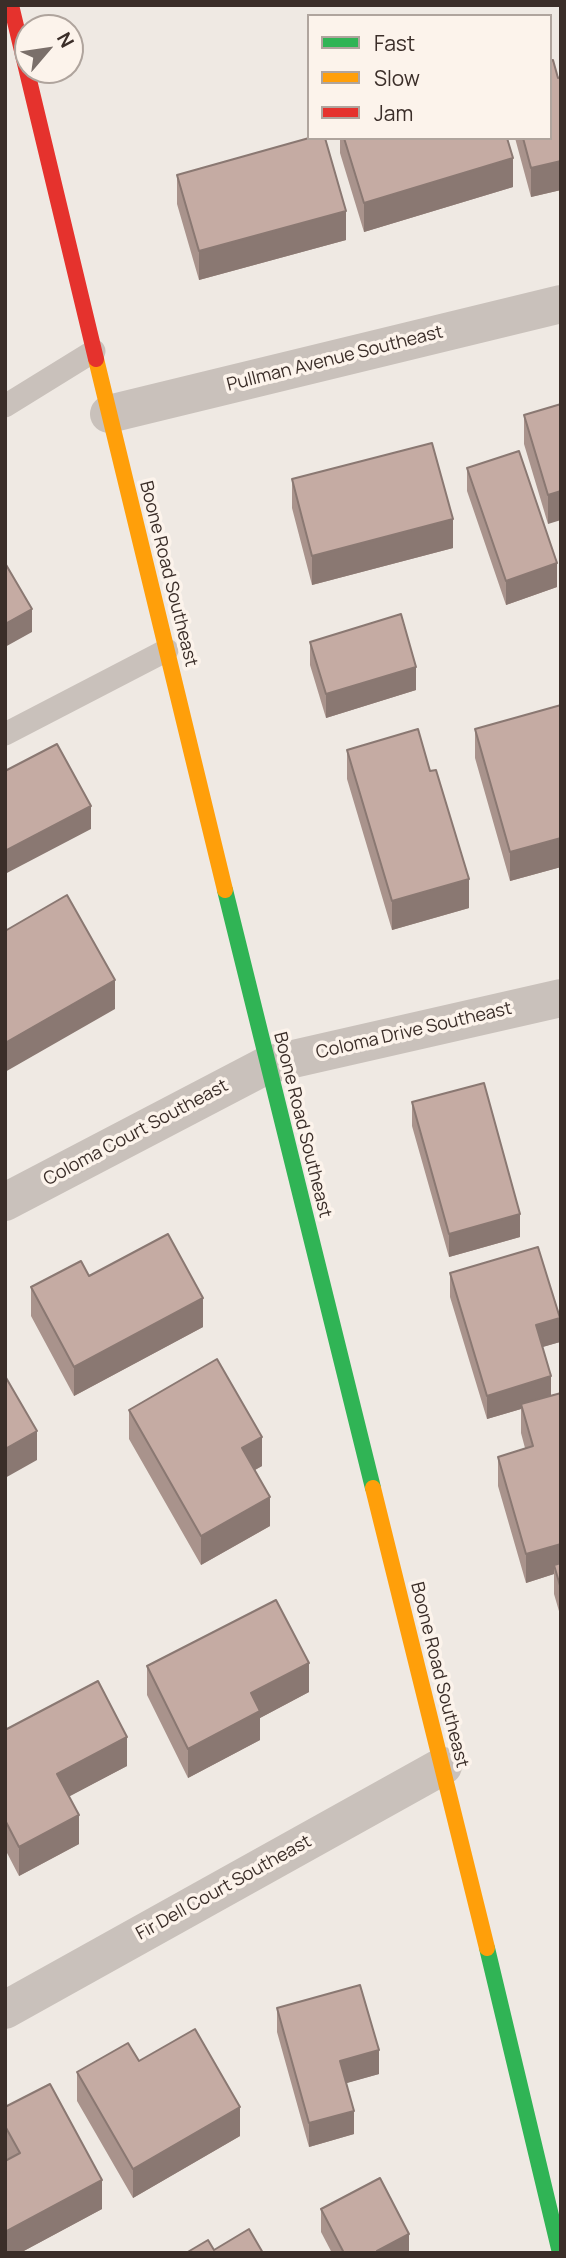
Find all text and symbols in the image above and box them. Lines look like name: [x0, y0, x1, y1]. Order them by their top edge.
north arrow: [14, 14, 84, 84]
legend: [307, 14, 552, 140]
text: N: [51, 28, 80, 52]
text: Fast: [374, 29, 415, 57]
text: Slow: [374, 64, 420, 92]
text: Jam: [374, 99, 413, 127]
street label: Pullman Avenue Southeast: [225, 322, 445, 396]
street label: Boone Road Southeast: [134, 479, 202, 669]
street label: Coloma Drive Southeast: [314, 998, 514, 1064]
street label: Boone Road Southeast: [268, 1030, 336, 1220]
street label: Coloma Court Southeast: [40, 1075, 232, 1191]
street label: Boone Road Southeast: [405, 1580, 473, 1770]
street label: Fir Dell Court Southeast: [133, 1831, 315, 1945]

